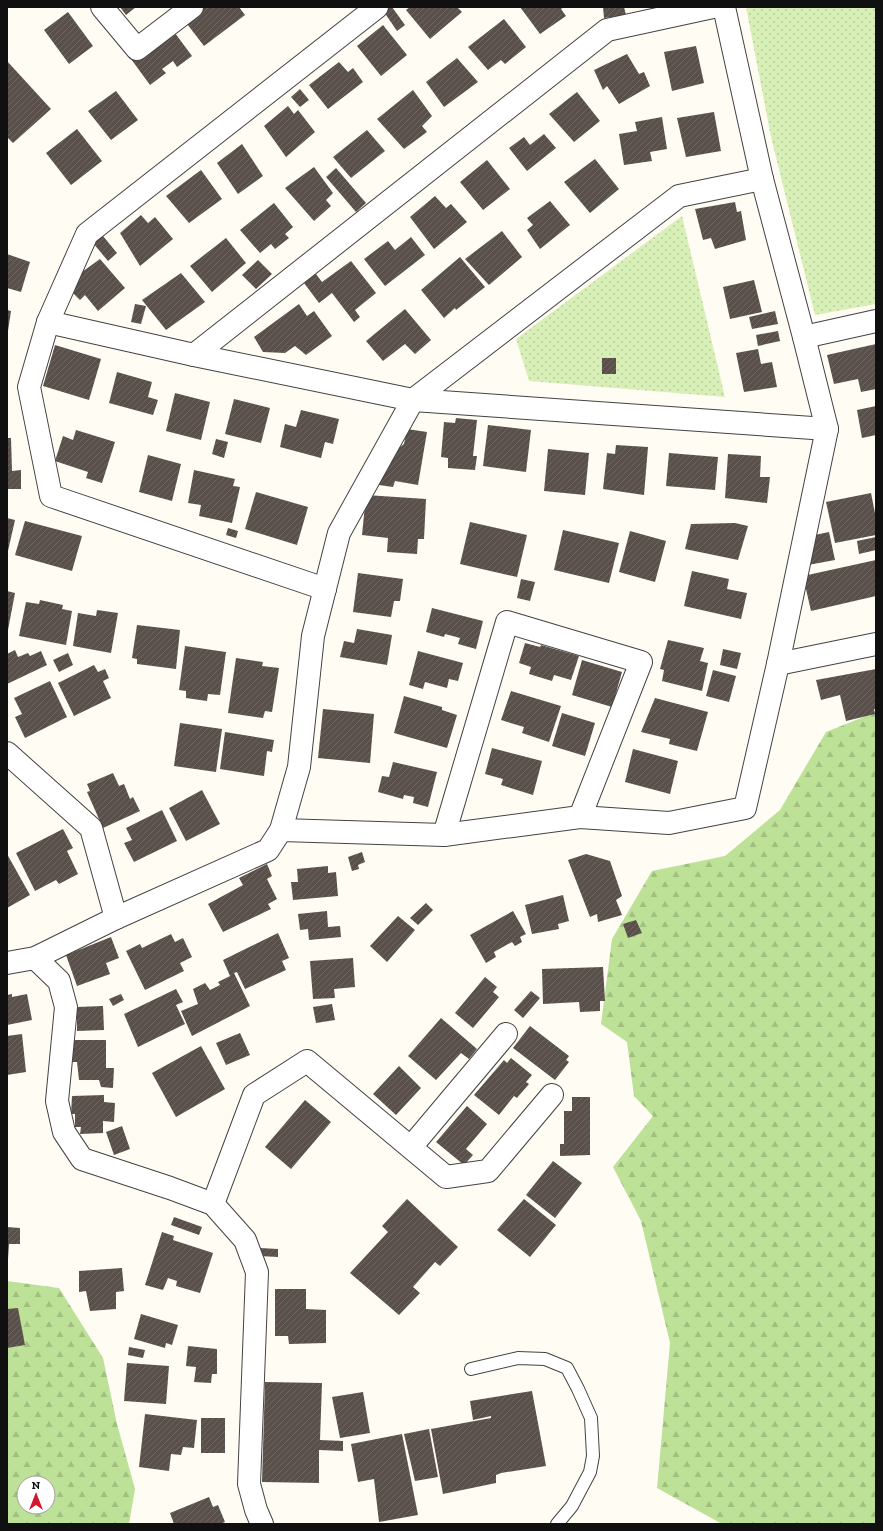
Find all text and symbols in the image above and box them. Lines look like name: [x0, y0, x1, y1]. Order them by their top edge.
north arrow: [16, 1475, 56, 1515]
text: N: [32, 1479, 41, 1492]

